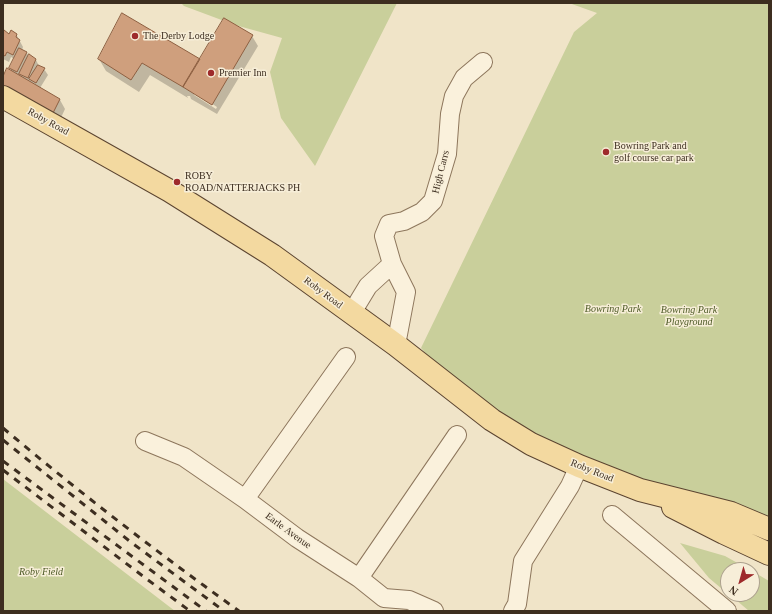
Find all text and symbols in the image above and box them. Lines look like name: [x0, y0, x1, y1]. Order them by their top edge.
place label: The Derby Lodge: [143, 30, 214, 42]
marker: The Derby Lodge: [130, 31, 140, 41]
place label: Premier Inn: [219, 67, 266, 79]
marker: Premier Inn: [206, 68, 216, 78]
street label: Roby Road: [25, 106, 71, 138]
place label: Bowring Park and golf course car park: [614, 140, 694, 164]
marker: Bowring Park and golf course car park: [601, 147, 611, 157]
street label: High Carrs: [430, 149, 452, 195]
place label: ROBY ROAD/NATTERJACKS PH: [185, 170, 300, 194]
marker: ROBY ROAD/NATTERJACKS PH: [172, 177, 182, 187]
street label: Roby Road: [301, 275, 345, 311]
park label: Bowring Park: [585, 303, 641, 315]
park label: Bowring Park Playground: [661, 304, 717, 328]
street label: Roby Road: [569, 457, 615, 485]
street label: Earle Avenue: [263, 510, 313, 552]
north arrow: [720, 562, 760, 602]
park label: Roby Field: [19, 566, 63, 578]
text: N: [727, 584, 740, 598]

